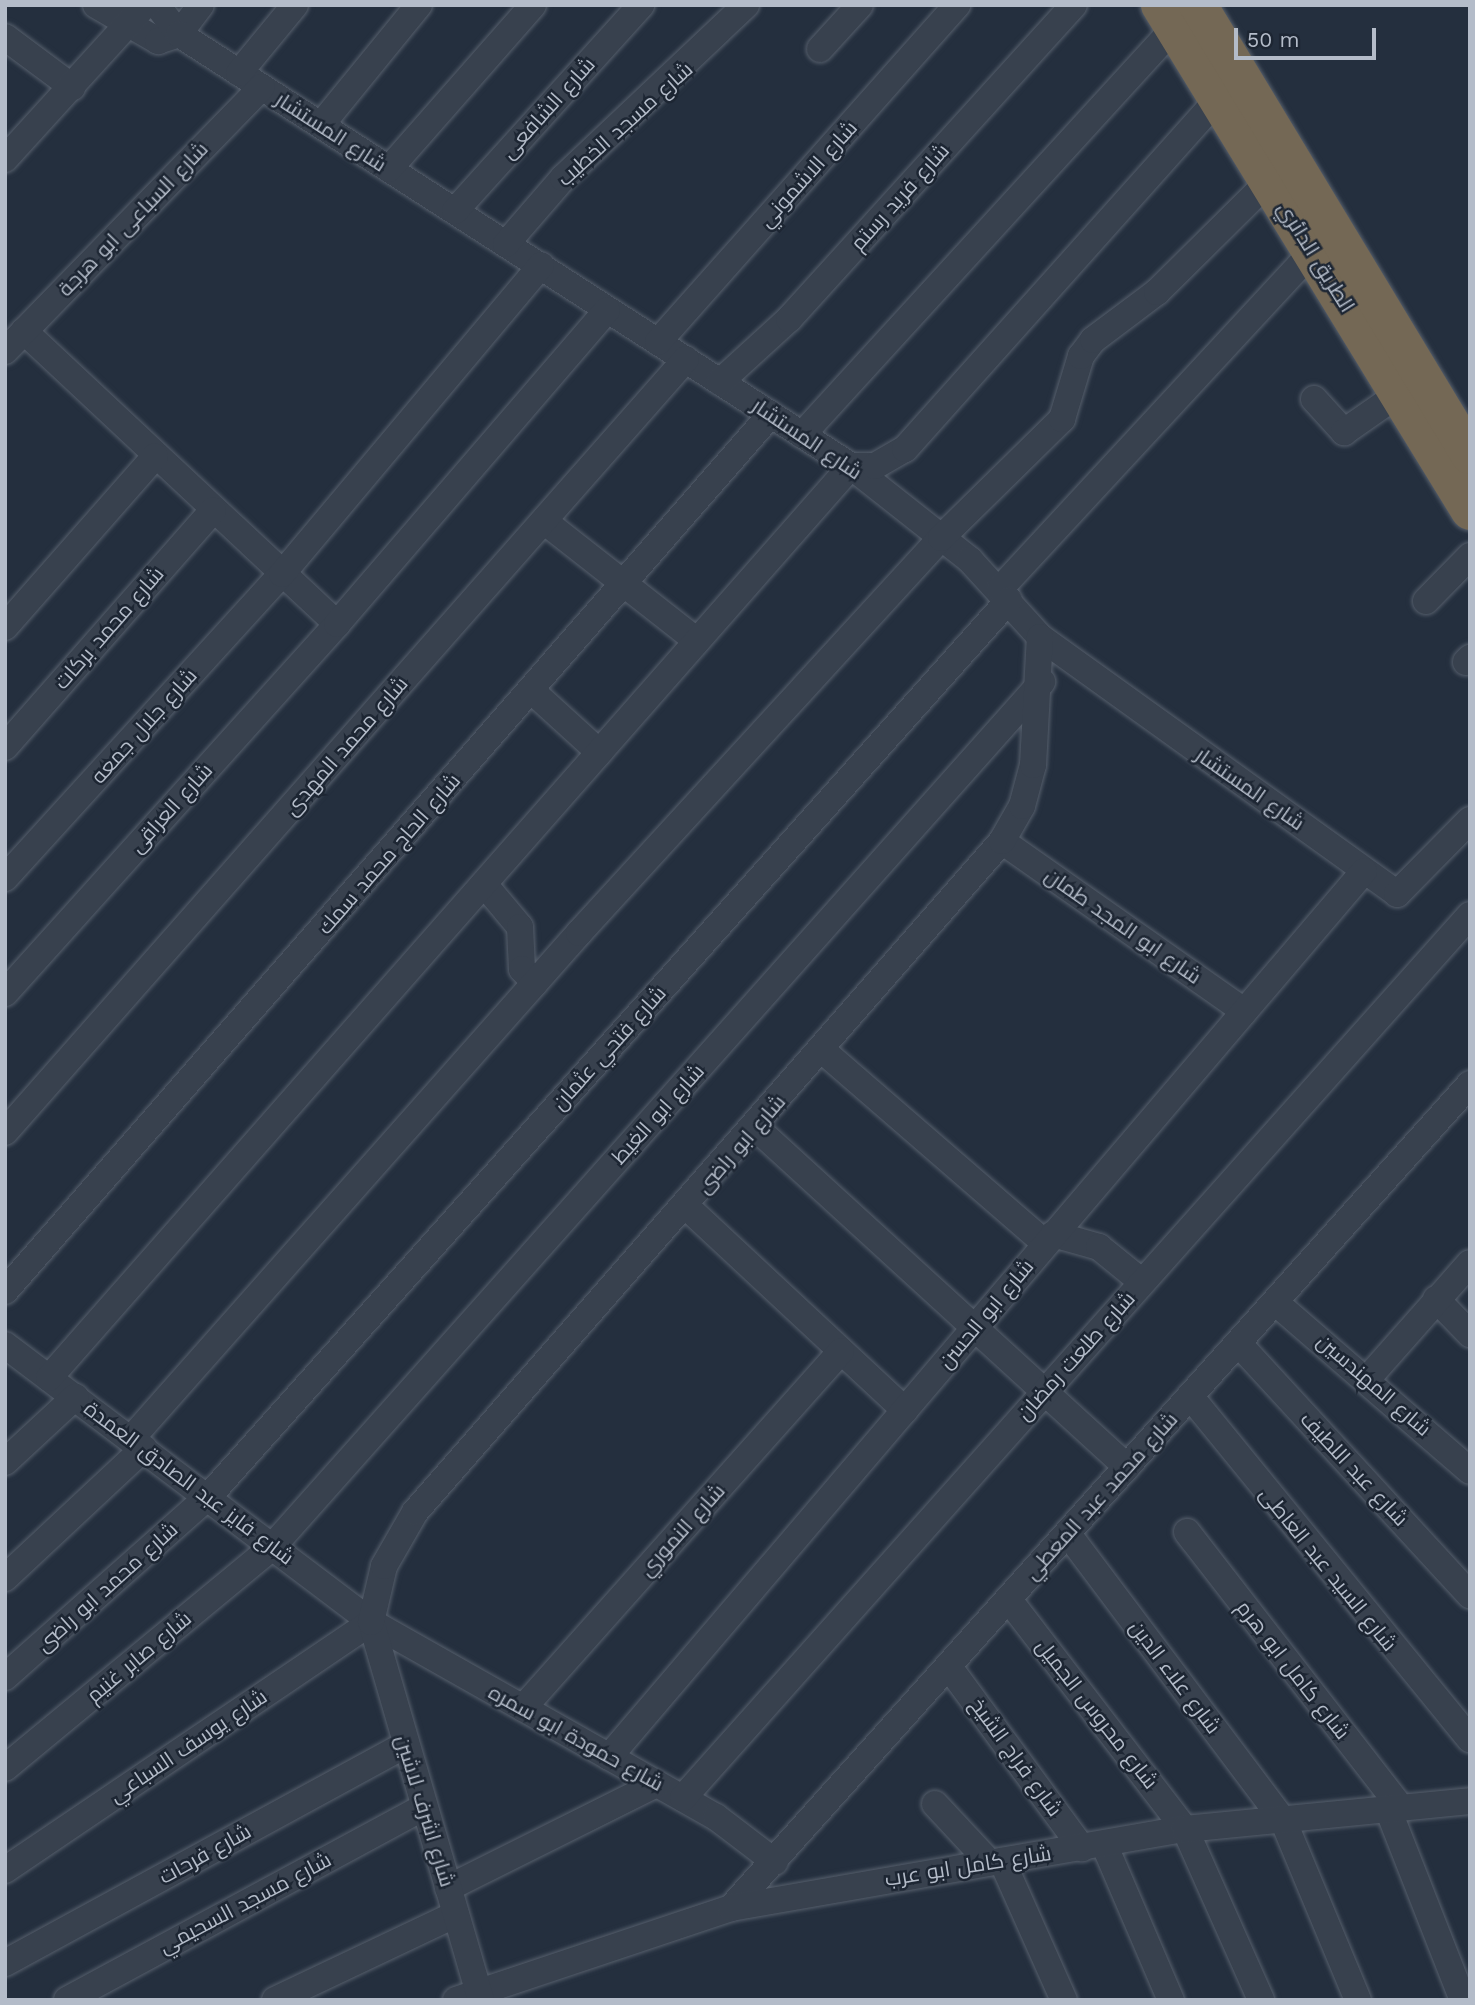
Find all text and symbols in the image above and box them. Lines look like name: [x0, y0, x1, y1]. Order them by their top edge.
scale bar: [1237, 14, 1379, 58]
text: 50 m: [1247, 27, 1299, 52]
street label: شارع الشافعى: [496, 52, 600, 164]
street label: شارع مسجد الخطيب: [552, 57, 698, 191]
street label: شارع المستشار: [271, 87, 391, 177]
street label: شارع الاشموني: [754, 115, 862, 233]
street label: شارع السباعى ابو هرجة: [53, 136, 213, 302]
street label: شارع فريد رستم: [845, 138, 955, 256]
street label: الطريق الدائري: [1272, 197, 1360, 317]
street label: شارع المستشار: [747, 393, 867, 485]
street label: شارع محمد بركات: [49, 561, 169, 695]
street label: شارع جلال جمعه: [86, 663, 202, 789]
street label: شارع محمد المهدى: [279, 671, 413, 821]
street label: شارع المستشار: [1191, 742, 1309, 836]
street label: شارع العراقى: [124, 758, 218, 858]
street label: شارع الحاج محمد سمك: [312, 768, 466, 940]
street label: شارع ابو المجد طمان: [1040, 863, 1206, 989]
street label: شارع فتحي عثمان: [547, 981, 671, 1115]
street label: شارع ابو الغيط: [606, 1059, 710, 1169]
street label: شارع ابو راضى: [691, 1089, 791, 1199]
street label: شارع ابو الحسن: [933, 1254, 1039, 1374]
street label: شارع طلعت رمضان: [1012, 1286, 1140, 1426]
street label: شارع المهندسين: [1312, 1329, 1436, 1441]
street label: شارع فايز عبد الصادق العمدة: [79, 1396, 299, 1570]
street label: شارع محمد عبد المعطي: [1019, 1407, 1183, 1585]
street label: شارع عبد اللطيف: [1295, 1407, 1413, 1531]
street label: شارع النموري: [634, 1478, 730, 1582]
street label: شارع السيد عبد العاطى: [1254, 1482, 1402, 1656]
street label: شارع محمد ابو راضى: [31, 1517, 183, 1657]
street label: شارع كامل ابو هرم: [1231, 1596, 1355, 1744]
street label: شارع صابر غنيم: [82, 1606, 196, 1708]
street label: شارع علاء الدين: [1124, 1615, 1226, 1739]
street label: شارع محروس الجميل: [1031, 1634, 1163, 1794]
street label: شارع حمودة ابو سمره: [484, 1679, 668, 1797]
street label: شارع يوسف السباعي: [104, 1684, 272, 1808]
street label: شارع فراج الشيخ: [964, 1693, 1068, 1821]
street label: شارع اشرف لاشين: [390, 1732, 460, 1890]
street label: شارع فرحات: [155, 1818, 255, 1890]
street label: شارع كامل ابو عرب: [883, 1840, 1053, 1892]
street label: شارع مسجد السحيمي: [155, 1847, 335, 1959]

